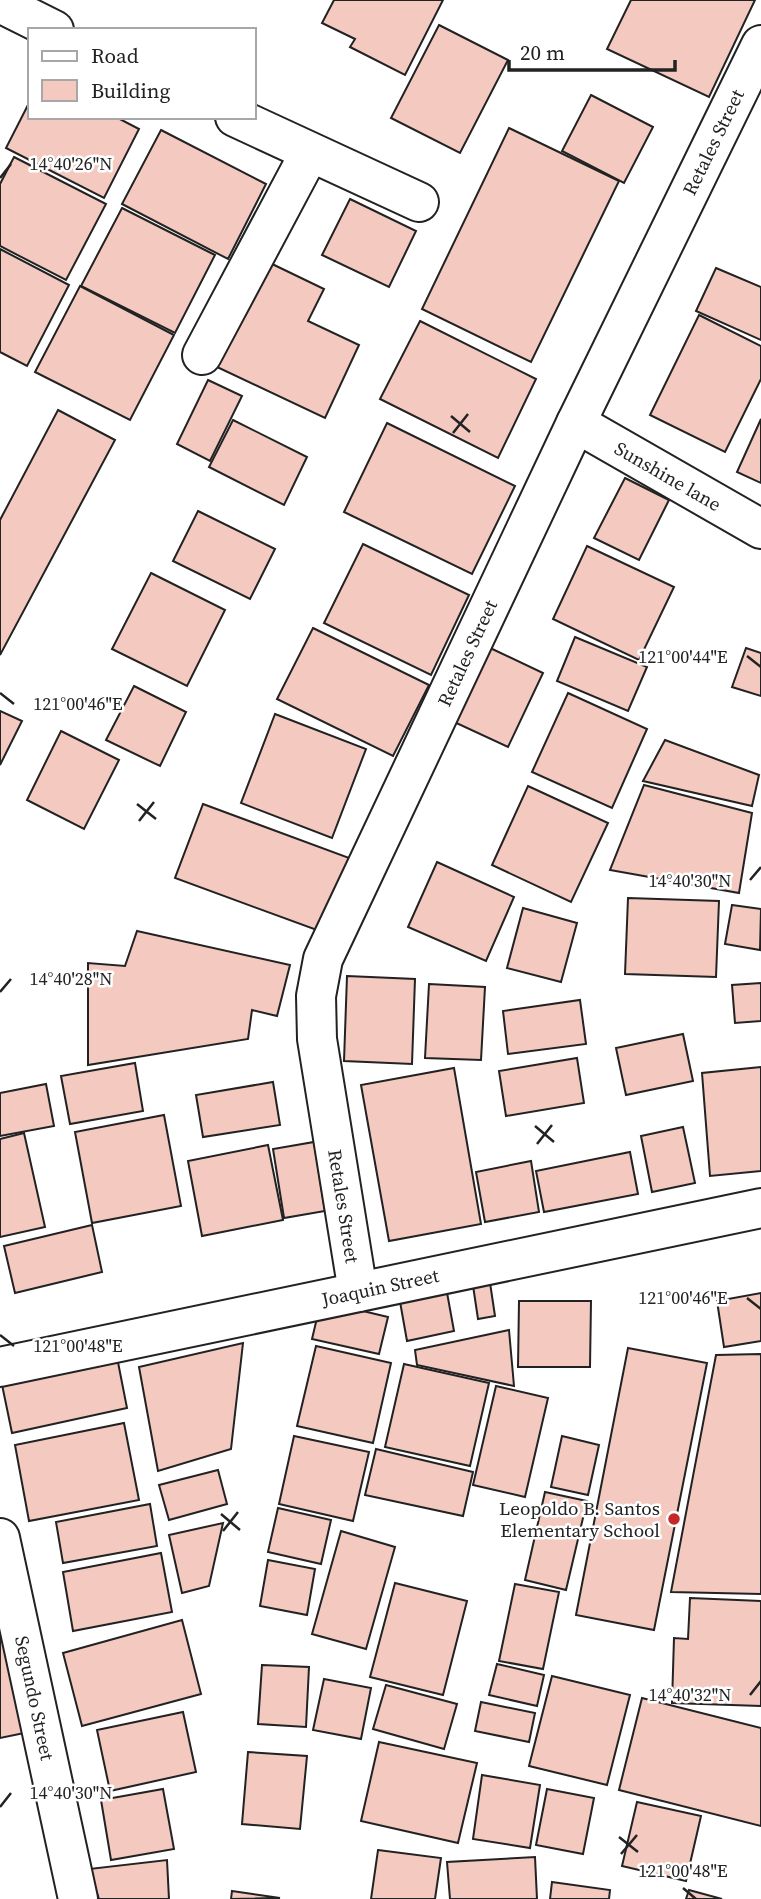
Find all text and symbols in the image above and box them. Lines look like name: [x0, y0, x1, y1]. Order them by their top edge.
legend: [28, 28, 256, 119]
scale bar: [509, 28, 675, 72]
text: 20 m: [520, 38, 565, 67]
text: Road: [91, 41, 139, 70]
text: Building: [91, 76, 170, 105]
street label: Retales Street: [676, 84, 750, 199]
text: 14°40'26"N: [30, 151, 112, 176]
street label: Sunshine lane: [610, 435, 726, 517]
street label: Retales Street: [431, 595, 503, 711]
text: 121°00'44"E: [638, 644, 728, 669]
text: 121°00'46"E: [33, 691, 123, 716]
text: 14°40'30"N: [649, 868, 731, 893]
text: 14°40'28"N: [30, 966, 112, 991]
street label: Retales Street: [322, 1147, 366, 1266]
street label: Joaquin Street: [318, 1262, 442, 1312]
text: 121°00'46"E: [638, 1285, 728, 1310]
text: 121°00'48"E: [33, 1333, 123, 1358]
place label: Leopoldo B. Santos Elementary School: [499, 1495, 660, 1543]
marker: Leopoldo B. Santos Elementary School: [666, 1511, 682, 1527]
street label: Segundo Street: [9, 1633, 61, 1763]
text: 14°40'32"N: [649, 1682, 731, 1707]
text: 14°40'30"N: [30, 1780, 112, 1805]
text: 121°00'48"E: [638, 1858, 728, 1883]

